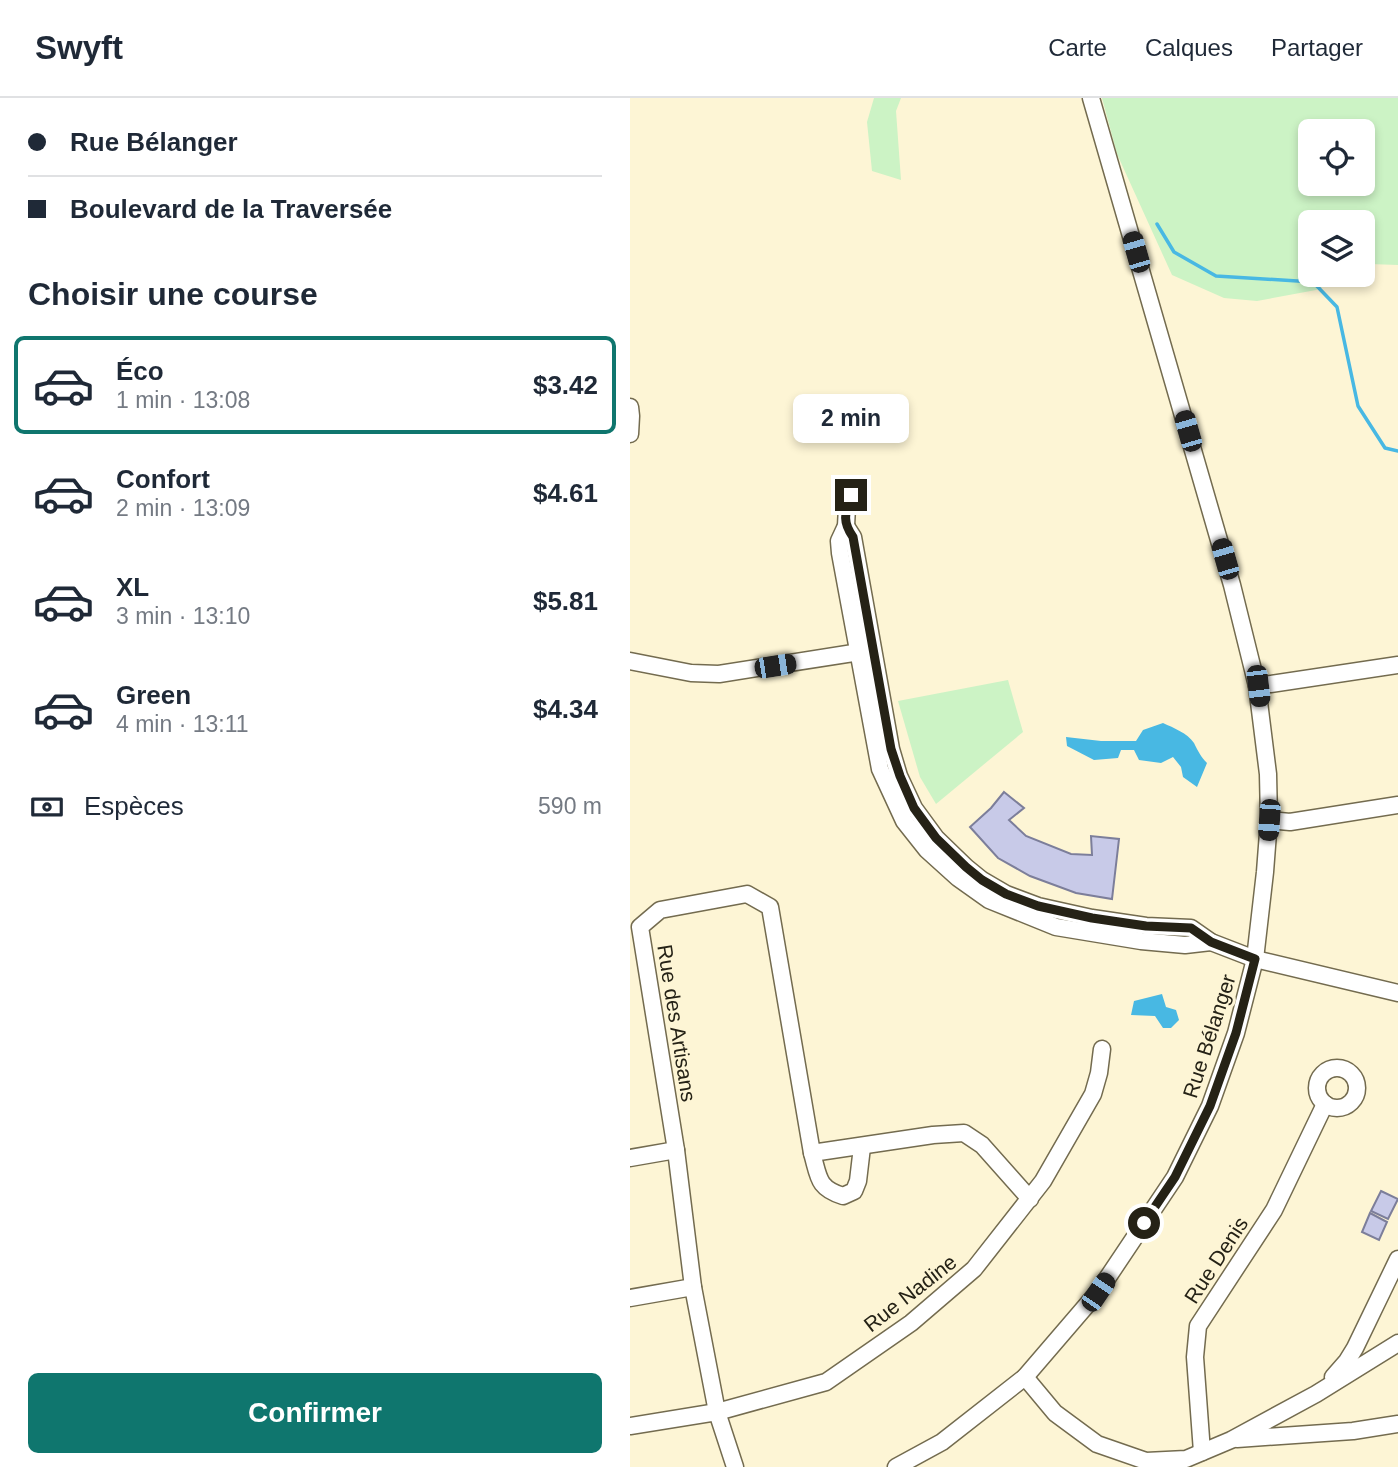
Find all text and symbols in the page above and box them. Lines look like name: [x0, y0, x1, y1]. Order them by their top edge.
text: Swyft: [35, 29, 123, 66]
text: Carte: [1048, 34, 1107, 61]
text: Calques: [1145, 34, 1233, 61]
text: Partager: [1271, 34, 1363, 61]
map controls: [1298, 119, 1375, 287]
button: locate: [1298, 119, 1375, 196]
text: Rue Bélanger: [70, 127, 238, 157]
text: Boulevard de la Traversée: [70, 194, 392, 224]
button: layers: [1298, 210, 1375, 287]
car: [1121, 229, 1152, 275]
text: Choisir une course: [28, 276, 318, 312]
icon: car: [32, 354, 95, 417]
text: Éco: [116, 356, 164, 386]
text: $3.42: [533, 370, 598, 400]
text: 1 min · 13:08: [116, 387, 250, 413]
callout: 2 min: [793, 394, 909, 442]
text: 2 min: [821, 405, 881, 431]
car: [1173, 408, 1204, 454]
icon: car: [32, 462, 95, 525]
text: Confort: [116, 464, 210, 494]
text: $4.61: [533, 478, 598, 508]
route end: [835, 479, 867, 511]
text: 2 min · 13:09: [116, 495, 250, 521]
car: [1210, 536, 1241, 582]
icon: car: [32, 570, 95, 633]
text: XL: [116, 572, 149, 602]
text: $5.81: [533, 586, 598, 616]
text: 3 min · 13:10: [116, 603, 250, 629]
car: [753, 652, 798, 680]
car: [1246, 664, 1271, 708]
icon: car: [32, 678, 95, 741]
text: Green: [116, 680, 191, 710]
text: $4.34: [533, 694, 598, 724]
text: 4 min · 13:11: [116, 711, 249, 737]
icon: cash: [28, 788, 66, 826]
text: Espèces: [84, 791, 184, 821]
text: 590 m: [538, 793, 602, 819]
car: [1258, 798, 1281, 842]
street label: Rue des Artisans: [653, 943, 701, 1103]
street label: Rue Bélanger: [1178, 971, 1240, 1101]
route start: [1128, 1207, 1160, 1239]
street label: Rue Denis: [1180, 1213, 1252, 1307]
street label: Rue Nadine: [859, 1250, 961, 1336]
car: [1078, 1269, 1119, 1315]
button: Confirmer: [28, 1373, 602, 1453]

